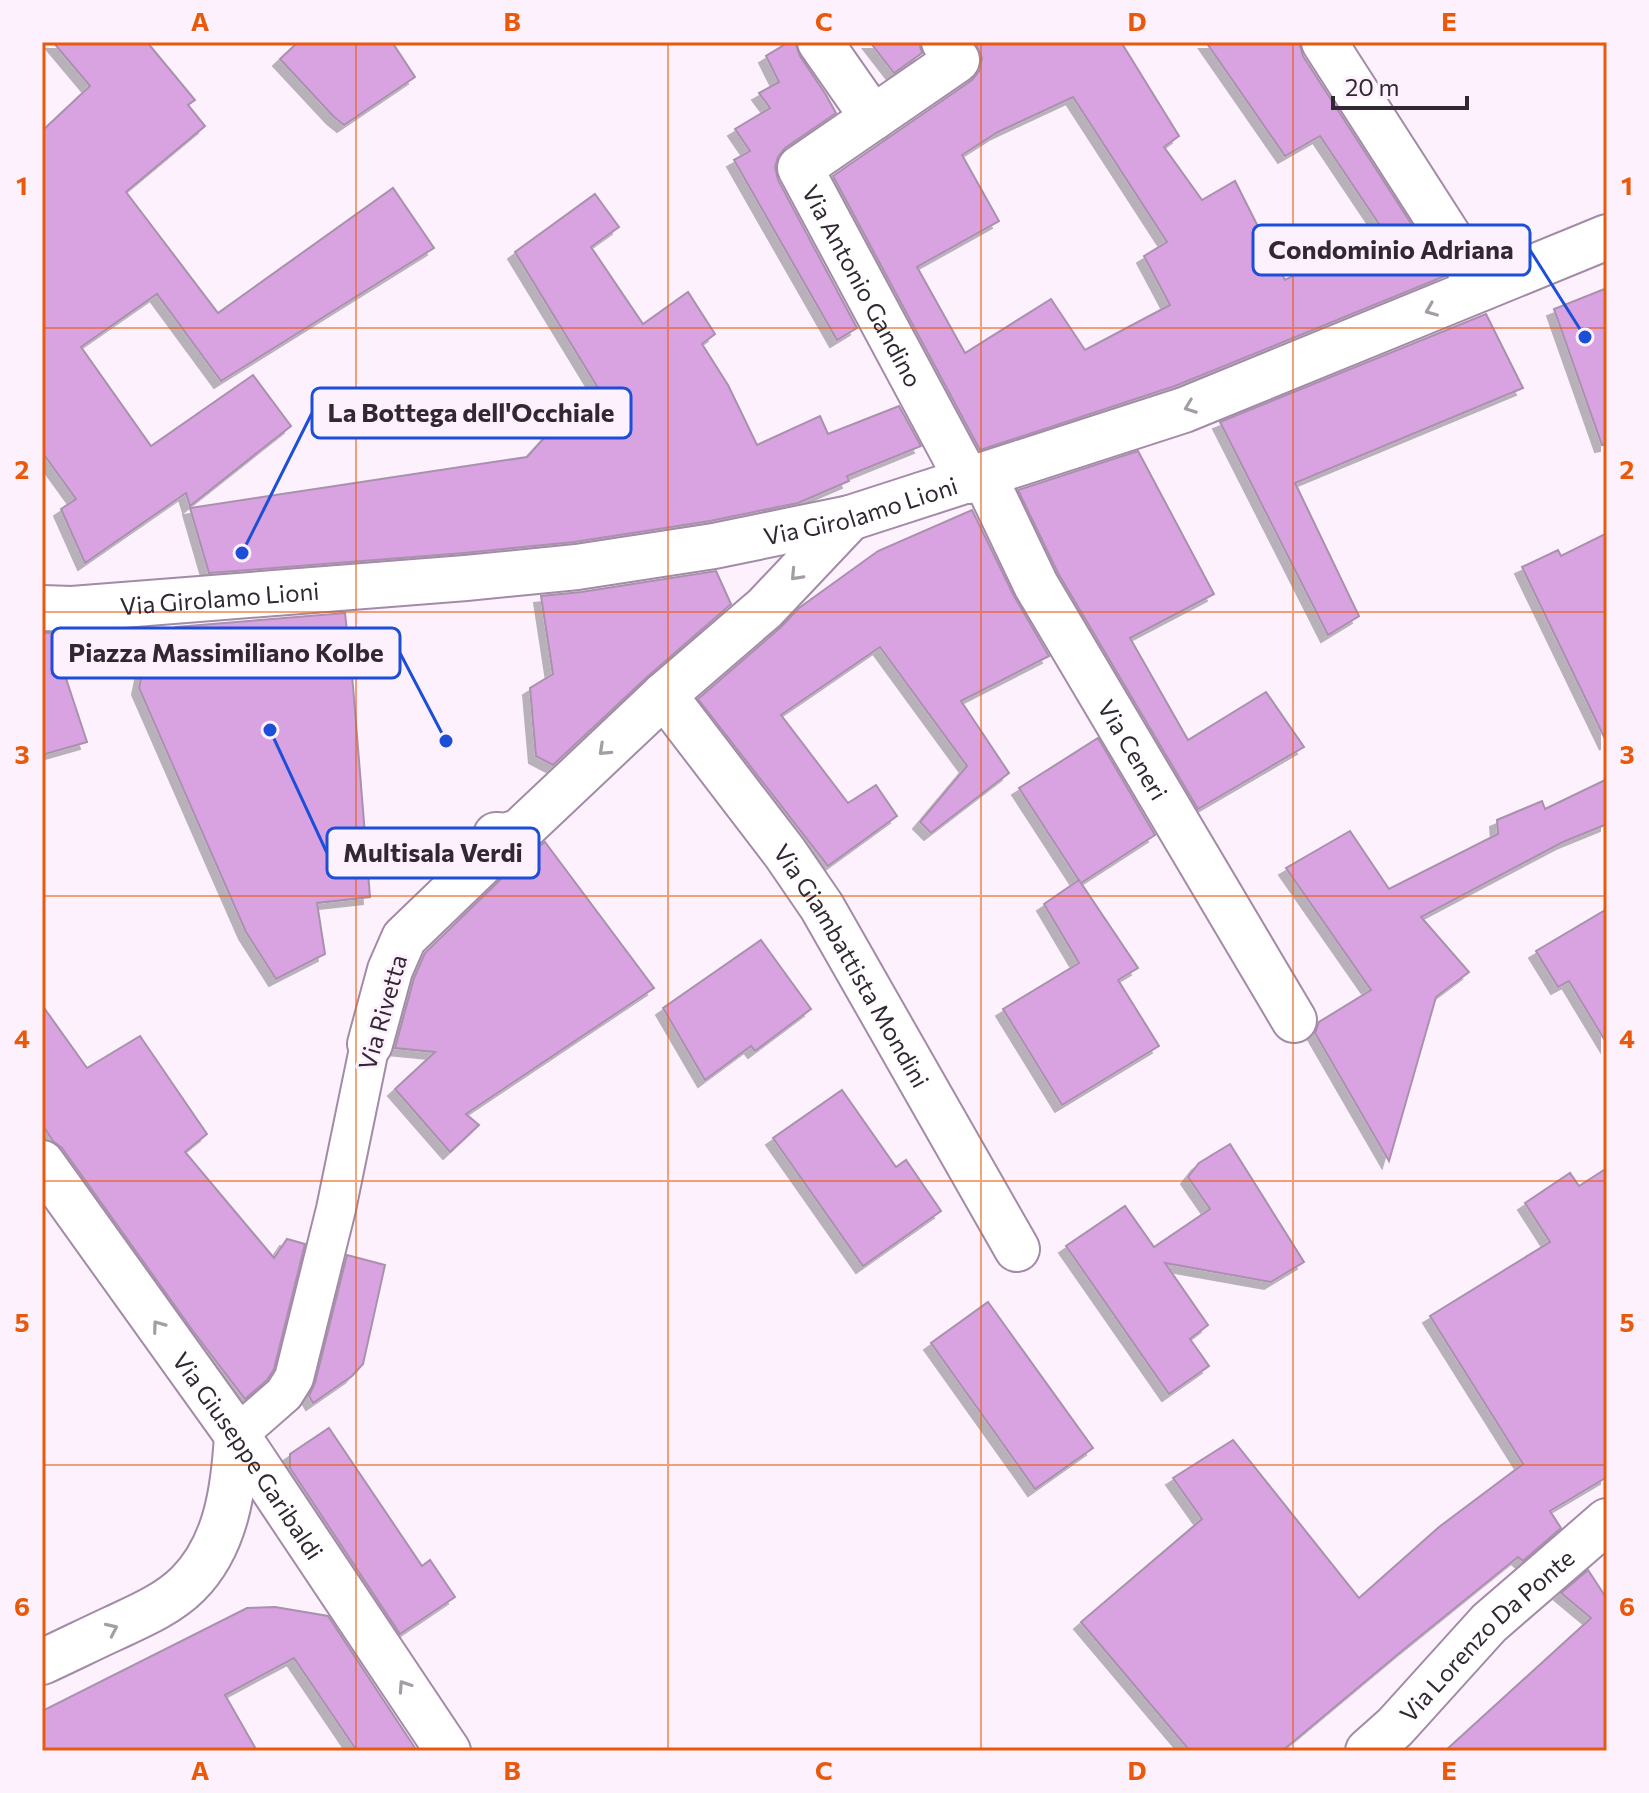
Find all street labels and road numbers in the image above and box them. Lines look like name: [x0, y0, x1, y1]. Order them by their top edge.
street label: Via Antonio Gandino: [797, 179, 929, 391]
street label: Via Girolamo Lioni: [761, 470, 961, 550]
street label: Via Girolamo Lioni: [119, 575, 320, 620]
street label: Via Ceneri: [1093, 694, 1174, 805]
street label: Via Giambattista Mondini: [768, 838, 936, 1092]
street label: Via Rivetta: [352, 951, 412, 1073]
street label: Via Giuseppe Garibaldi: [167, 1346, 330, 1564]
street label: Via Lorenzo Da Ponte: [1393, 1542, 1579, 1727]

